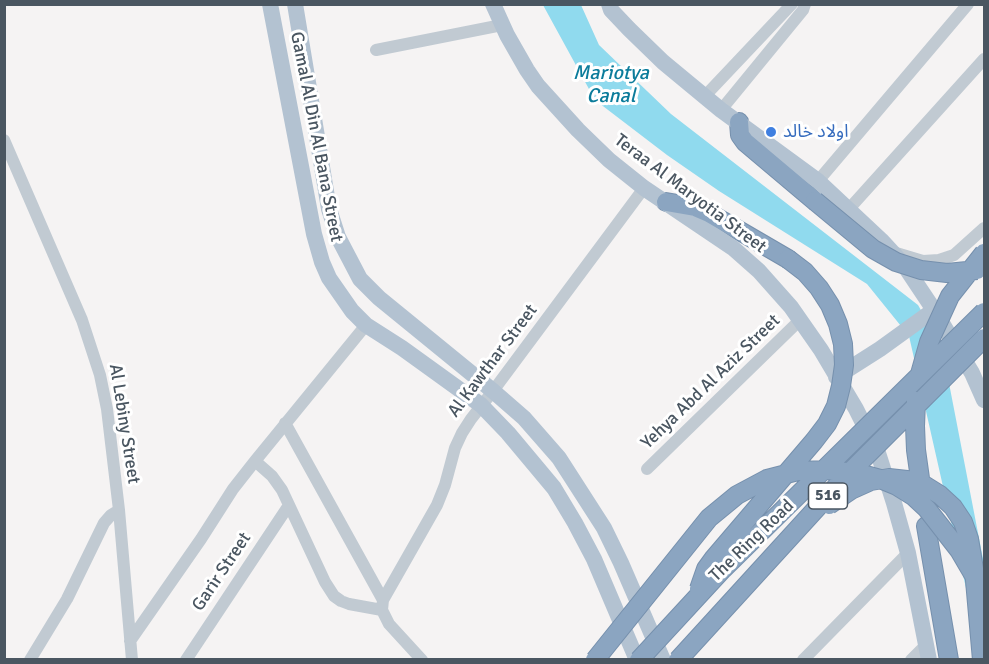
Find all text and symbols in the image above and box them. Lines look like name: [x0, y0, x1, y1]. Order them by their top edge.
street label: Gamal Al Din Al Bana Street: [285, 30, 347, 244]
water label: Mariotya Canal: [573, 62, 649, 109]
place label: اولاد خالد: [783, 121, 848, 143]
marker: اولاد خالد: [764, 125, 778, 139]
street label: Teraa Al Maryotia Street: [610, 130, 770, 258]
street label: Al Kawthar Street: [444, 300, 542, 422]
street label: Yehya Abd Al Aziz Street: [637, 310, 785, 454]
street label: Al Lebiny Street: [104, 362, 144, 486]
road number: 516: [808, 483, 848, 509]
street label: The Ring Road: [705, 495, 799, 587]
street label: Garir Street: [188, 529, 256, 615]

